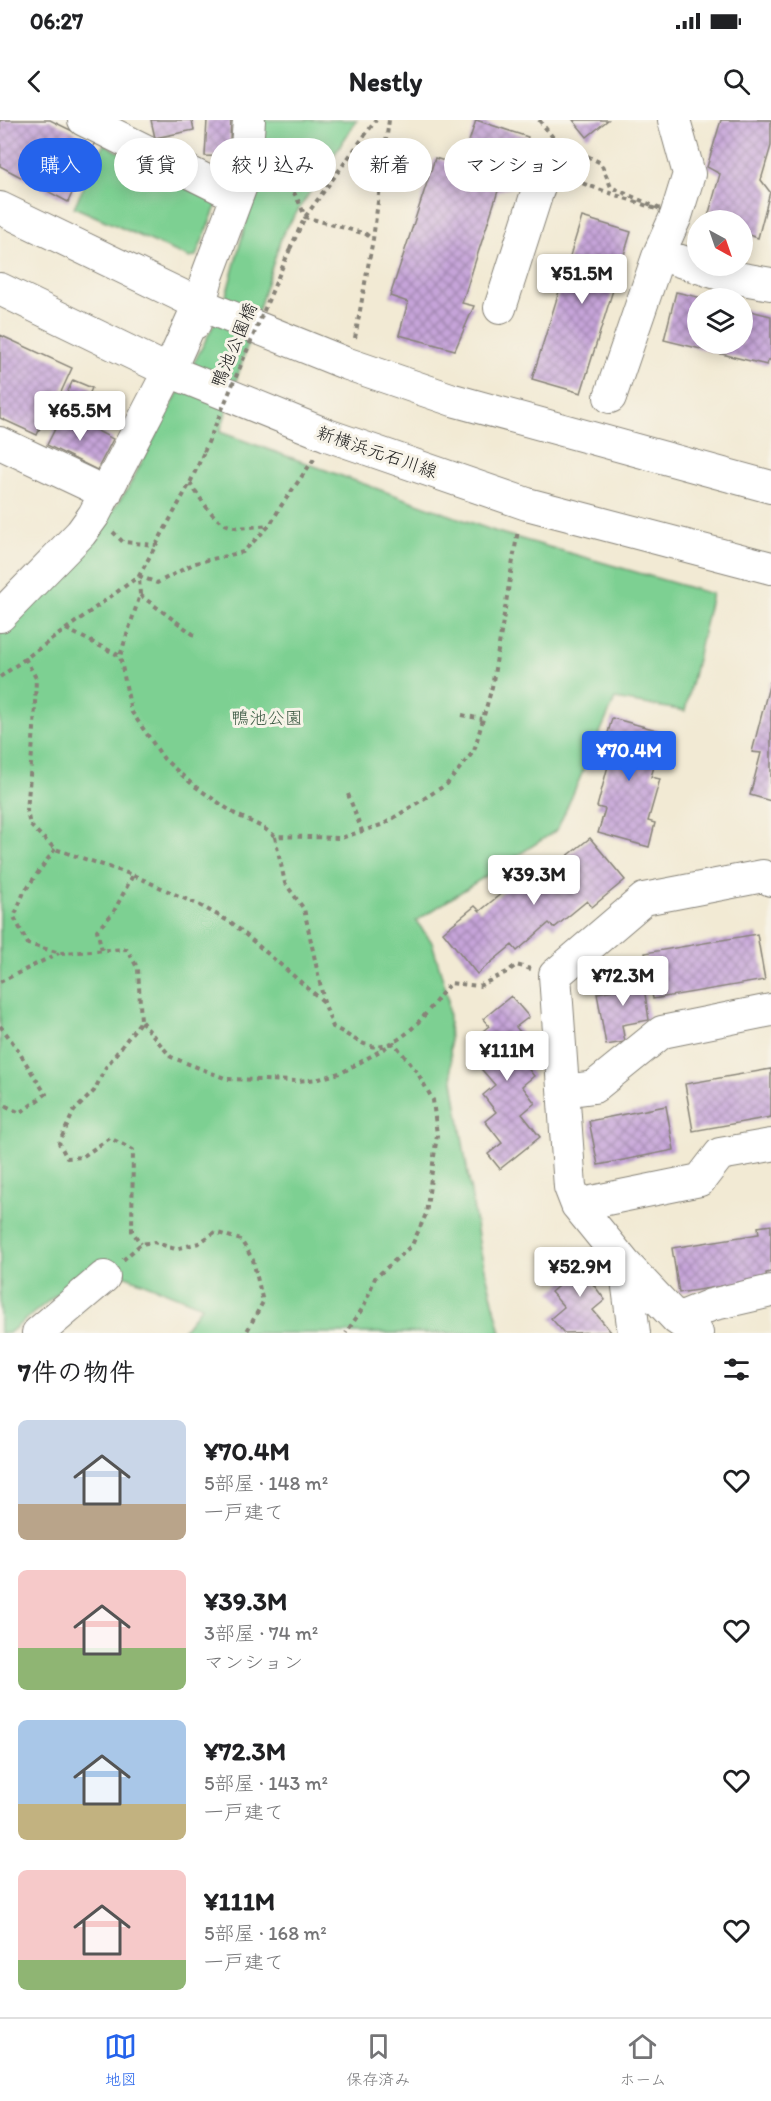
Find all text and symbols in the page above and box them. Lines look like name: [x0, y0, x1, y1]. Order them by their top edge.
text: 06:27: [30, 8, 83, 35]
icon: back: [18, 65, 51, 98]
text: Nestly: [349, 65, 422, 98]
icon: search: [720, 65, 753, 98]
chip: 購入: [18, 138, 102, 192]
chip: 賃貸: [114, 138, 198, 192]
chip: 絞り込み: [210, 138, 336, 192]
chip: 新着: [348, 138, 432, 192]
chip: マンション: [444, 138, 590, 192]
north arrow: [687, 210, 753, 276]
map controls: [687, 210, 753, 354]
pin: ¥51.5M: [533, 254, 631, 305]
text: ¥51.5M: [551, 261, 613, 285]
button: layers: [687, 288, 753, 354]
street label: 鴨池公園橋: [206, 299, 262, 391]
pin: ¥65.5M: [31, 391, 129, 442]
text: ¥65.5M: [48, 398, 112, 422]
street label: 新横浜元石川線: [314, 421, 440, 483]
park label: 鴨池公園: [231, 707, 303, 729]
pin: ¥70.4M: [580, 731, 678, 782]
text: ¥70.4M: [596, 738, 662, 762]
pin: ¥39.3M: [485, 855, 583, 906]
text: ¥39.3M: [502, 862, 566, 886]
pin: ¥72.3M: [574, 956, 672, 1007]
text: ¥72.3M: [591, 963, 655, 987]
pin: ¥111M: [465, 1031, 549, 1082]
text: ¥111M: [480, 1038, 534, 1062]
pin: ¥52.9M: [531, 1247, 629, 1298]
text: ¥52.9M: [548, 1254, 612, 1278]
icon: filters: [720, 1353, 753, 1386]
text: 7件の物件: [18, 1356, 135, 1388]
text: ¥70.4M: [204, 1435, 290, 1467]
icon: home: [66, 1444, 138, 1516]
icon: heart: [720, 1464, 753, 1497]
text: 5部屋 · 148 m²: [204, 1471, 328, 1495]
text: 一戸建て: [204, 1500, 284, 1524]
text: ¥39.3M: [204, 1585, 287, 1617]
icon: home: [66, 1594, 138, 1666]
icon: heart: [720, 1614, 753, 1647]
text: 3部屋 · 74 m²: [204, 1621, 318, 1645]
text: マンション: [204, 1650, 303, 1674]
text: ¥72.3M: [204, 1735, 286, 1767]
icon: home: [66, 1744, 138, 1816]
icon: heart: [720, 1764, 753, 1797]
text: 5部屋 · 143 m²: [204, 1771, 328, 1795]
text: 一戸建て: [204, 1800, 284, 1824]
text: ¥111M: [204, 1885, 275, 1917]
icon: home: [66, 1894, 138, 1966]
icon: heart: [720, 1914, 753, 1947]
text: 5部屋 · 168 m²: [204, 1921, 327, 1945]
text: 一戸建て: [204, 1950, 284, 1974]
tab: 地図: [104, 2030, 137, 2090]
tab: 保存済み: [346, 2030, 410, 2090]
tab: ホーム: [619, 2030, 667, 2090]

